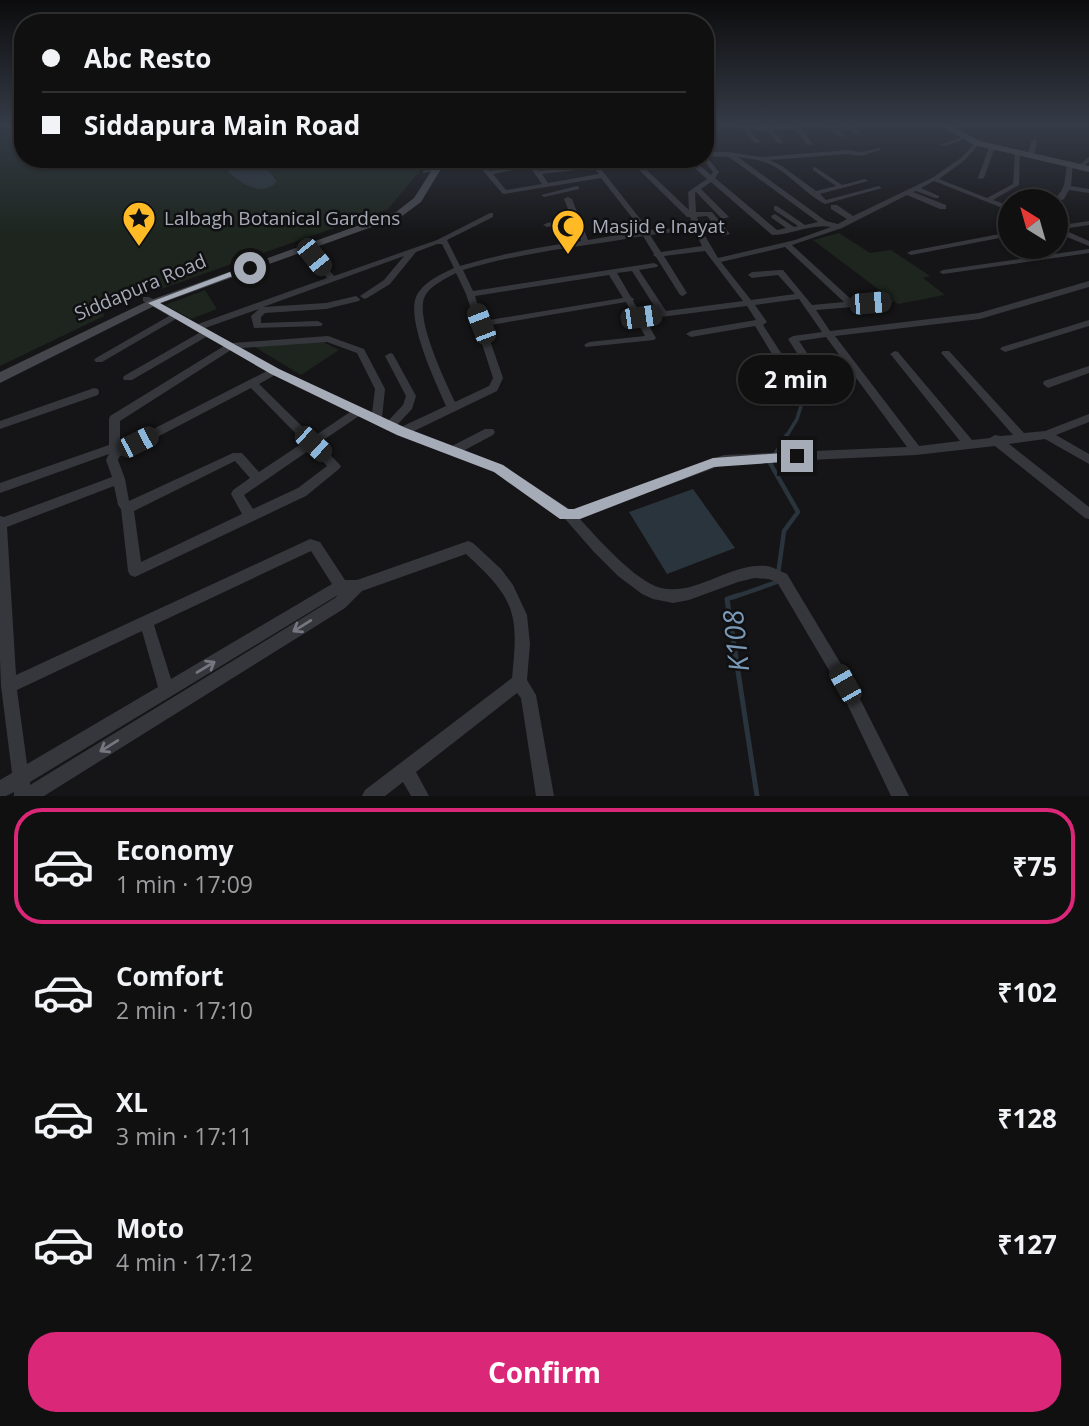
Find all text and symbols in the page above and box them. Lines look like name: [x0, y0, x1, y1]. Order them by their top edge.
text: Abc Resto: [84, 40, 211, 76]
text: Siddapura Main Road: [84, 107, 360, 143]
north arrow: [998, 189, 1068, 259]
map controls: [998, 189, 1068, 259]
place icon: Lalbagh Botanical Gardens: [120, 199, 158, 248]
place label: Lalbagh Botanical Gardens: [164, 205, 400, 231]
mosque icon: Masjid e Inayat: [549, 207, 587, 256]
place label: Masjid e Inayat: [592, 213, 725, 239]
car: [293, 234, 336, 280]
street label: Siddapura Road: [70, 248, 210, 326]
route start: [234, 252, 266, 284]
car: [849, 291, 892, 315]
car: [464, 301, 499, 347]
car: [619, 304, 664, 330]
callout: 2 min: [739, 354, 855, 404]
text: 2 min: [764, 363, 828, 395]
car: [291, 422, 336, 466]
car: [115, 423, 162, 461]
route end: [781, 440, 813, 472]
water label: K108: [713, 608, 757, 674]
one-way arrow: [293, 620, 313, 634]
one-way arrow: [195, 660, 215, 674]
car: [826, 661, 865, 707]
one-way arrow: [99, 739, 119, 753]
text: Economy: [116, 832, 234, 868]
icon: car: [32, 835, 95, 898]
text: ₹75: [1012, 848, 1057, 884]
text: 1 min · 17:09: [116, 868, 253, 900]
text: Comfort: [116, 958, 223, 994]
icon: car: [32, 961, 95, 1024]
text: ₹102: [998, 974, 1057, 1010]
text: 2 min · 17:10: [116, 994, 253, 1026]
text: XL: [116, 1084, 148, 1120]
icon: car: [32, 1087, 95, 1150]
text: ₹128: [998, 1100, 1057, 1136]
text: 3 min · 17:11: [116, 1120, 253, 1152]
text: Moto: [116, 1210, 184, 1246]
icon: car: [32, 1213, 95, 1276]
text: ₹127: [998, 1226, 1057, 1262]
text: 4 min · 17:12: [116, 1246, 253, 1278]
button: Confirm: [28, 1332, 1061, 1412]

